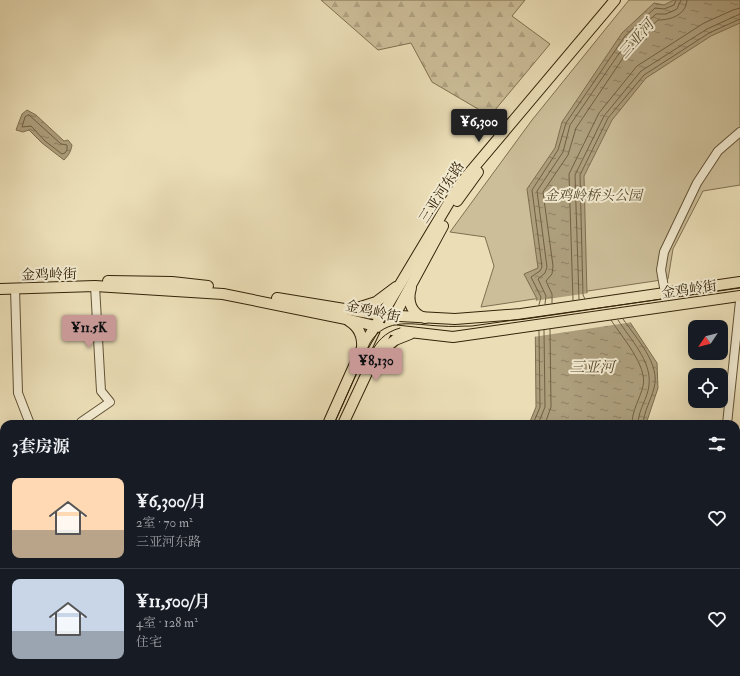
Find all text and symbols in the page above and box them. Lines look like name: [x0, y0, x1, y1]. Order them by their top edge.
water label: 三亚河: [614, 14, 660, 63]
pin: ¥6,300: [446, 109, 512, 143]
text: ¥6,300: [460, 114, 498, 130]
street label: 三亚河东路: [415, 158, 468, 226]
park label: 金鸡岭桥头公园: [544, 187, 644, 204]
street label: 金鸡岭街: [21, 266, 77, 283]
street label: 金鸡岭街: [660, 277, 718, 302]
street label: 金鸡岭街: [344, 297, 402, 326]
pin: ¥11.5K: [56, 315, 122, 349]
text: ¥11.5K: [71, 320, 107, 336]
north arrow: [688, 320, 728, 360]
map controls: [688, 320, 728, 408]
pin: ¥8,130: [343, 348, 409, 382]
text: ¥8,130: [358, 353, 394, 369]
water label: 三亚河: [569, 358, 617, 377]
button: locate: [688, 368, 728, 408]
icon: filters: [706, 433, 728, 455]
text: 3套房源: [12, 436, 70, 457]
text: ¥6,300/月: [136, 491, 207, 512]
icon: home: [44, 494, 92, 542]
icon: heart: [706, 507, 728, 529]
text: 2室 · 70 m²: [136, 515, 193, 531]
text: 三亚河东路: [136, 534, 201, 550]
text: ¥11,500/月: [136, 591, 211, 612]
icon: home: [44, 595, 92, 643]
icon: heart: [706, 608, 728, 630]
text: 4室 · 128 m²: [136, 615, 198, 631]
text: 住宅: [136, 634, 162, 650]

